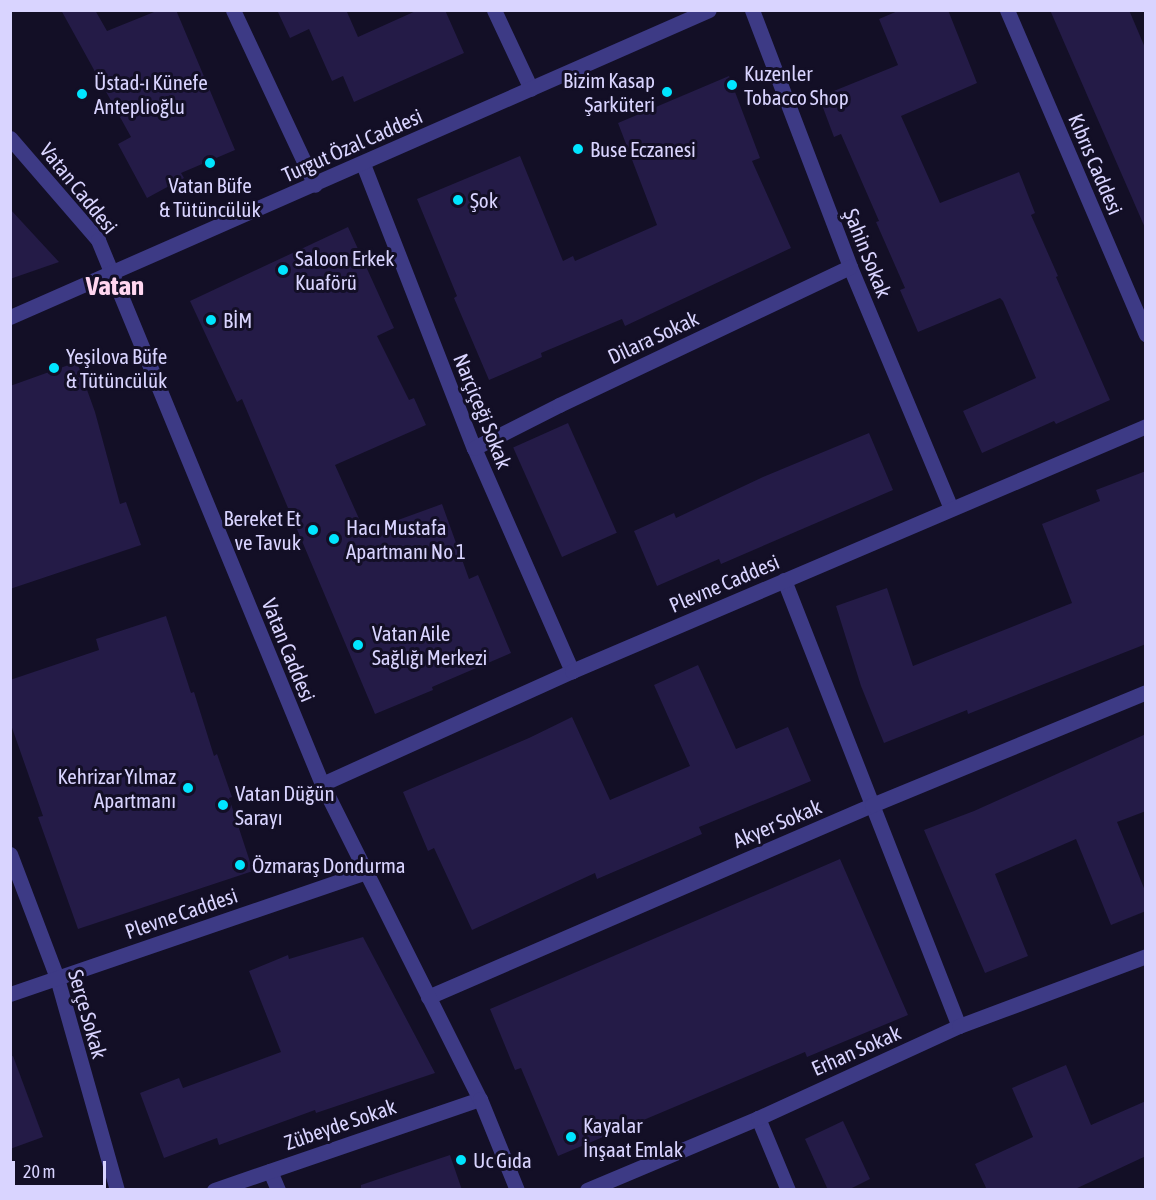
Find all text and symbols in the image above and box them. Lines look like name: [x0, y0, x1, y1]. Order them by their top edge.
place label: Kuzenler Tobacco Shop: [744, 60, 849, 110]
place label: Bizim Kasap Şarküteri: [563, 67, 655, 117]
place label: Üstad-ı Künefe Anteplioğlu: [94, 69, 208, 119]
marker: Kuzenler Tobacco Shop: [725, 78, 739, 92]
marker: Bizim Kasap Şarküteri: [660, 85, 674, 99]
marker: Üstad-ı Künefe Anteplioğlu: [75, 87, 89, 101]
street label: Turgut Özal Caddesi: [278, 103, 426, 187]
street label: Kıbrıs Caddesi: [1063, 110, 1129, 218]
place label: Buse Eczanesi: [590, 136, 696, 162]
street label: Vatan Caddesi: [35, 138, 123, 238]
marker: Buse Eczanesi: [571, 142, 585, 156]
marker: Vatan Büfe & Tütüncülük: [203, 156, 217, 170]
place label: Vatan Büfe & Tütüncülük: [159, 172, 261, 222]
place label: Şok: [470, 187, 498, 213]
marker: Şok: [451, 193, 465, 207]
street label: Şahin Sokak: [839, 205, 897, 301]
place label: Saloon Erkek Kuaförü: [295, 245, 394, 295]
marker: Saloon Erkek Kuaförü: [276, 263, 290, 277]
district label: Vatan: [86, 270, 144, 302]
street label: Dilara Sokak: [604, 305, 702, 369]
place label: BİM: [223, 307, 252, 333]
marker: BİM: [204, 313, 218, 327]
place label: Yeşilova Büfe & Tütüncülük: [66, 343, 167, 393]
street label: Narçiçeği Sokak: [448, 350, 518, 472]
marker: Yeşilova Büfe & Tütüncülük: [47, 361, 61, 375]
place label: Bereket Et ve Tavuk: [224, 505, 301, 555]
place label: Hacı Mustafa Apartmanı No 1: [346, 514, 466, 564]
marker: Bereket Et ve Tavuk: [306, 523, 320, 537]
marker: Hacı Mustafa Apartmanı No 1: [327, 532, 341, 546]
street label: Plevne Caddesi: [665, 549, 783, 617]
street label: Vatan Caddesi: [257, 595, 321, 705]
place label: Vatan Aile Sağlığı Merkezi: [372, 620, 487, 670]
marker: Vatan Aile Sağlığı Merkezi: [349, 636, 367, 654]
place label: Kehrizar Yılmaz Apartmanı: [57, 763, 176, 813]
place label: Vatan Düğün Sarayı: [235, 780, 335, 830]
marker: Kehrizar Yılmaz Apartmanı: [181, 781, 195, 795]
street label: Akyer Sokak: [729, 793, 825, 853]
marker: Vatan Düğün Sarayı: [216, 798, 230, 812]
place label: Özmaraş Dondurma: [252, 852, 406, 878]
marker: Özmaraş Dondurma: [233, 858, 247, 872]
street label: Plevne Caddesi: [122, 882, 240, 944]
street label: Serçe Sokak: [63, 966, 113, 1062]
street label: Erhan Sokak: [807, 1019, 905, 1081]
street label: Zübeyde Sokak: [281, 1093, 399, 1155]
place label: Kayalar İnşaat Emlak: [583, 1112, 683, 1162]
marker: Kayalar İnşaat Emlak: [564, 1130, 578, 1144]
place label: Uc Gıda: [473, 1147, 532, 1173]
scale bar: [15, 1149, 110, 1187]
marker: Uc Gıda: [454, 1153, 468, 1167]
text: 20 m: [23, 1161, 55, 1182]

